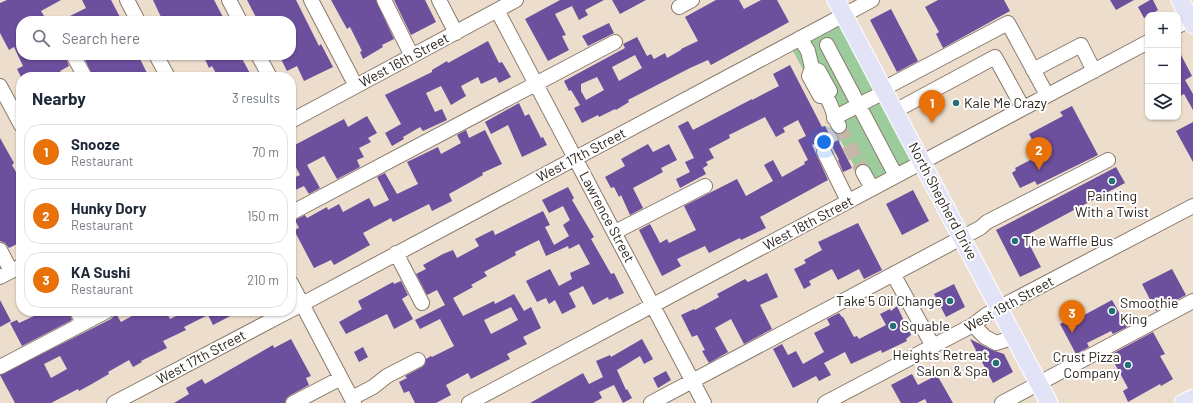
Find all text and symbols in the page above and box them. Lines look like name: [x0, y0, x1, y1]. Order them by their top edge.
map controls: [1145, 12, 1181, 120]
button: +: [1145, 12, 1181, 48]
search box: [16, 16, 296, 60]
icon: search: [30, 27, 52, 49]
text: Search here: [62, 29, 140, 47]
street label: West 16th Street: [356, 29, 452, 90]
button: −: [1145, 48, 1181, 84]
button: layers: [1145, 84, 1181, 120]
text: Nearby: [32, 88, 86, 108]
text: 3 results: [232, 90, 280, 106]
pin: 1: [919, 90, 945, 123]
place label: Kale Me Crazy: [964, 94, 1047, 111]
marker: Kale Me Crazy: [951, 98, 961, 108]
street label: West 17th Street: [533, 124, 628, 185]
your location: [814, 132, 834, 152]
text: Snooze: [71, 135, 120, 153]
pin: 2: [1026, 137, 1052, 170]
street label: North Shepherd Drive: [905, 139, 982, 262]
text: 1: [44, 144, 48, 160]
text: 70 m: [252, 144, 279, 160]
text: Restaurant: [71, 153, 133, 169]
street label: Lawrence Street: [576, 168, 639, 265]
marker: Painting With a Twist: [1107, 176, 1117, 186]
place label: Painting With a Twist: [1075, 187, 1149, 220]
street label: West 18th Street: [760, 192, 856, 253]
text: Hunky Dory: [71, 199, 146, 217]
text: 2: [42, 208, 50, 224]
text: 150 m: [247, 208, 279, 224]
text: Restaurant: [71, 217, 133, 233]
place label: The Waffle Bus: [1023, 232, 1114, 249]
marker: The Waffle Bus: [1010, 236, 1020, 246]
text: KA Sushi: [71, 263, 130, 281]
text: 3: [42, 272, 50, 288]
text: 210 m: [247, 272, 279, 288]
street label: West 19th Street: [961, 272, 1056, 335]
text: Restaurant: [71, 281, 133, 297]
place label: Take 5 Oil Change: [836, 292, 942, 309]
place label: Smoothie King: [1120, 294, 1179, 327]
marker: Take 5 Oil Change: [945, 296, 955, 306]
pin: 3: [1059, 300, 1085, 333]
marker: Smoothie King: [1107, 306, 1117, 316]
place label: Squable: [901, 317, 950, 334]
marker: Squable: [888, 321, 898, 331]
street label: West 17th Street: [153, 326, 248, 387]
place label: Heights Retreat Salon & Spa: [893, 346, 988, 379]
place label: Crust Pizza Company: [1053, 348, 1121, 381]
marker: Heights Retreat Salon & Spa: [991, 358, 1001, 368]
marker: Crust Pizza Company: [1123, 360, 1133, 370]

